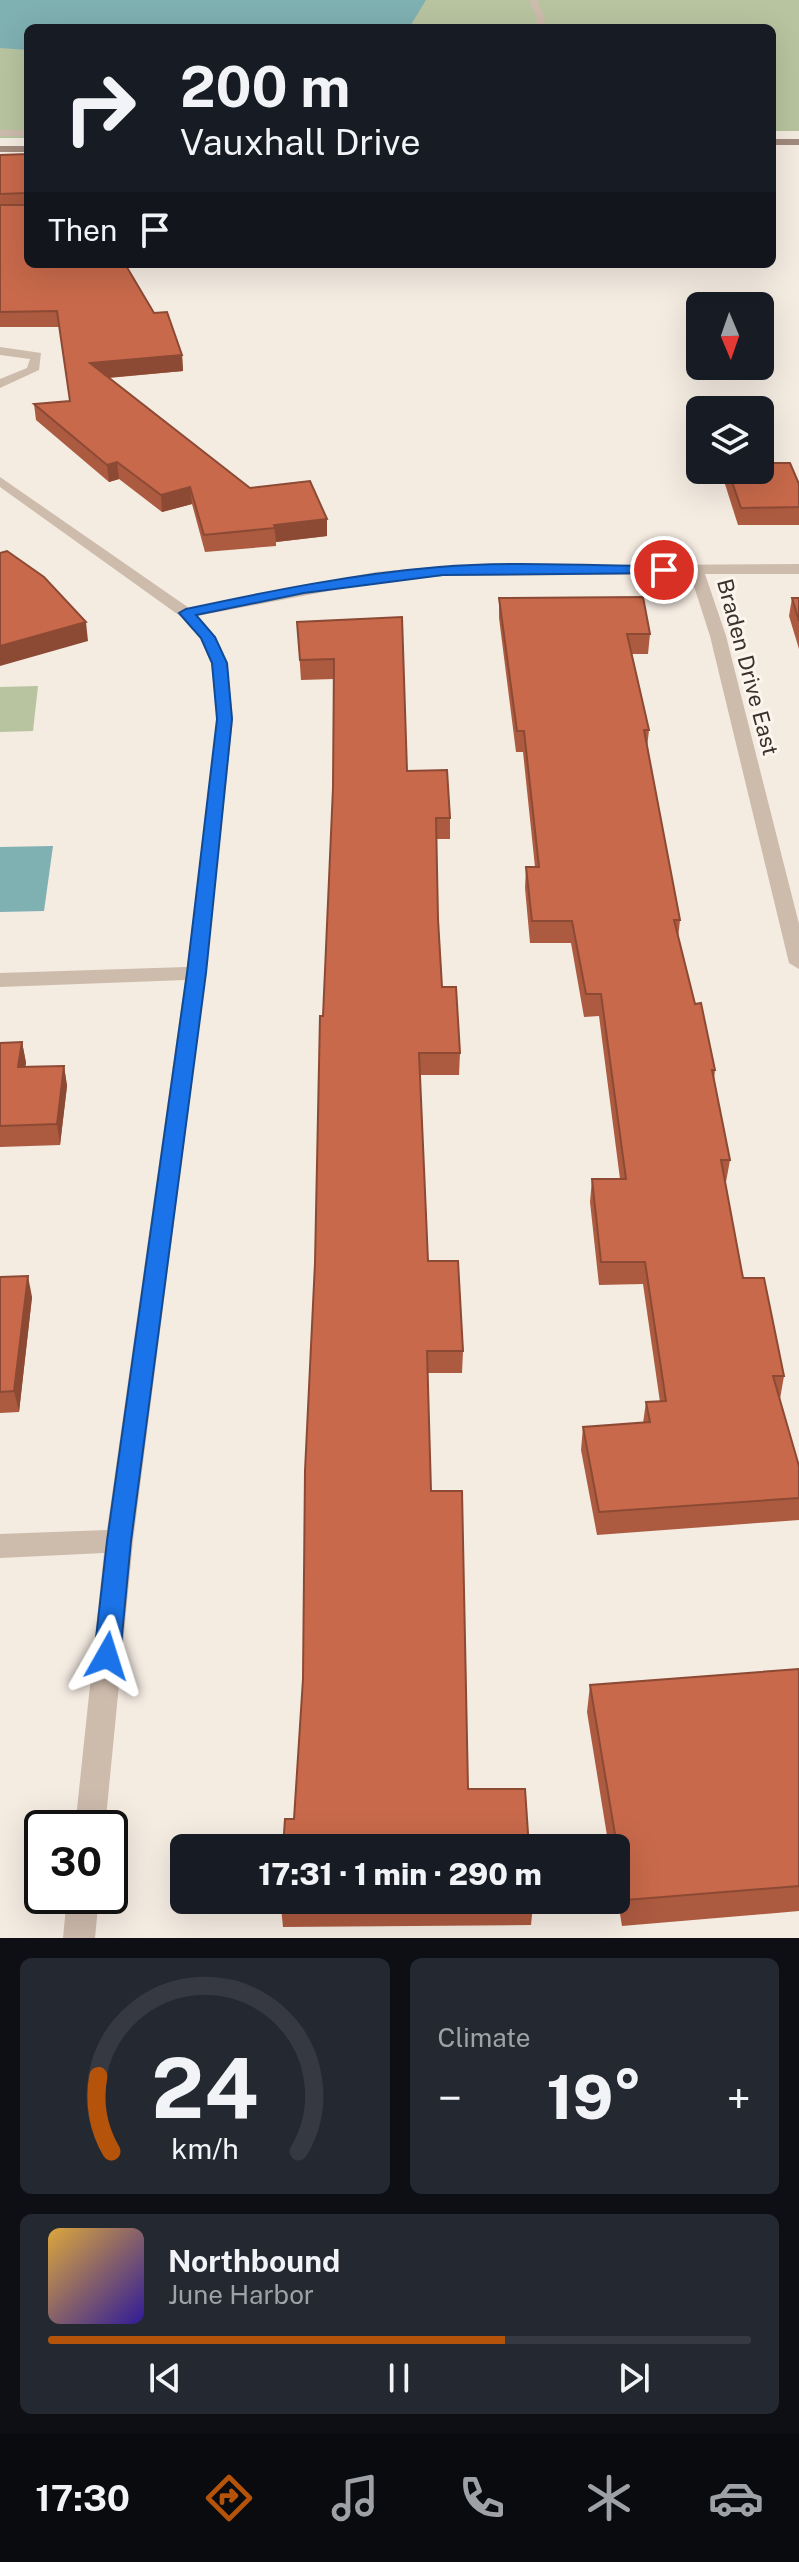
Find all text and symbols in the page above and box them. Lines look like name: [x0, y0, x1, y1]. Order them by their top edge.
text: 200 m: [180, 54, 350, 120]
icon: right: [48, 56, 152, 160]
text: Vauxhall Drive: [180, 121, 421, 163]
icon: arrive: [133, 208, 177, 252]
text: Then: [48, 212, 117, 248]
north arrow: [686, 292, 774, 380]
map controls: [686, 292, 774, 484]
button: layers: [686, 396, 774, 484]
pin: [630, 536, 698, 604]
icon: arrive: [642, 548, 686, 592]
street label: Braden Drive East: [712, 576, 784, 758]
position arrow: [65, 1614, 149, 1698]
speed limit sign: 30: [24, 1810, 128, 1914]
text: 17:31 · 1 min · 290 m: [258, 1856, 542, 1892]
text: Climate: [438, 2022, 531, 2053]
text: 24: [151, 2039, 258, 2137]
text: 19°: [547, 2062, 642, 2133]
text: −: [438, 2072, 462, 2124]
text: +: [727, 2072, 751, 2124]
text: km/h: [171, 2132, 238, 2165]
text: Northbound: [168, 2243, 340, 2279]
text: June Harbor: [168, 2279, 314, 2310]
icon: previous: [143, 2356, 187, 2400]
icon: pause: [377, 2356, 421, 2400]
icon: next: [612, 2356, 656, 2400]
icon: directions: [201, 2470, 257, 2526]
icon: music: [327, 2470, 383, 2526]
icon: phone: [454, 2470, 510, 2526]
icon: climate: [581, 2470, 637, 2526]
icon: car: [708, 2470, 764, 2526]
text: 17:30: [35, 2477, 130, 2519]

